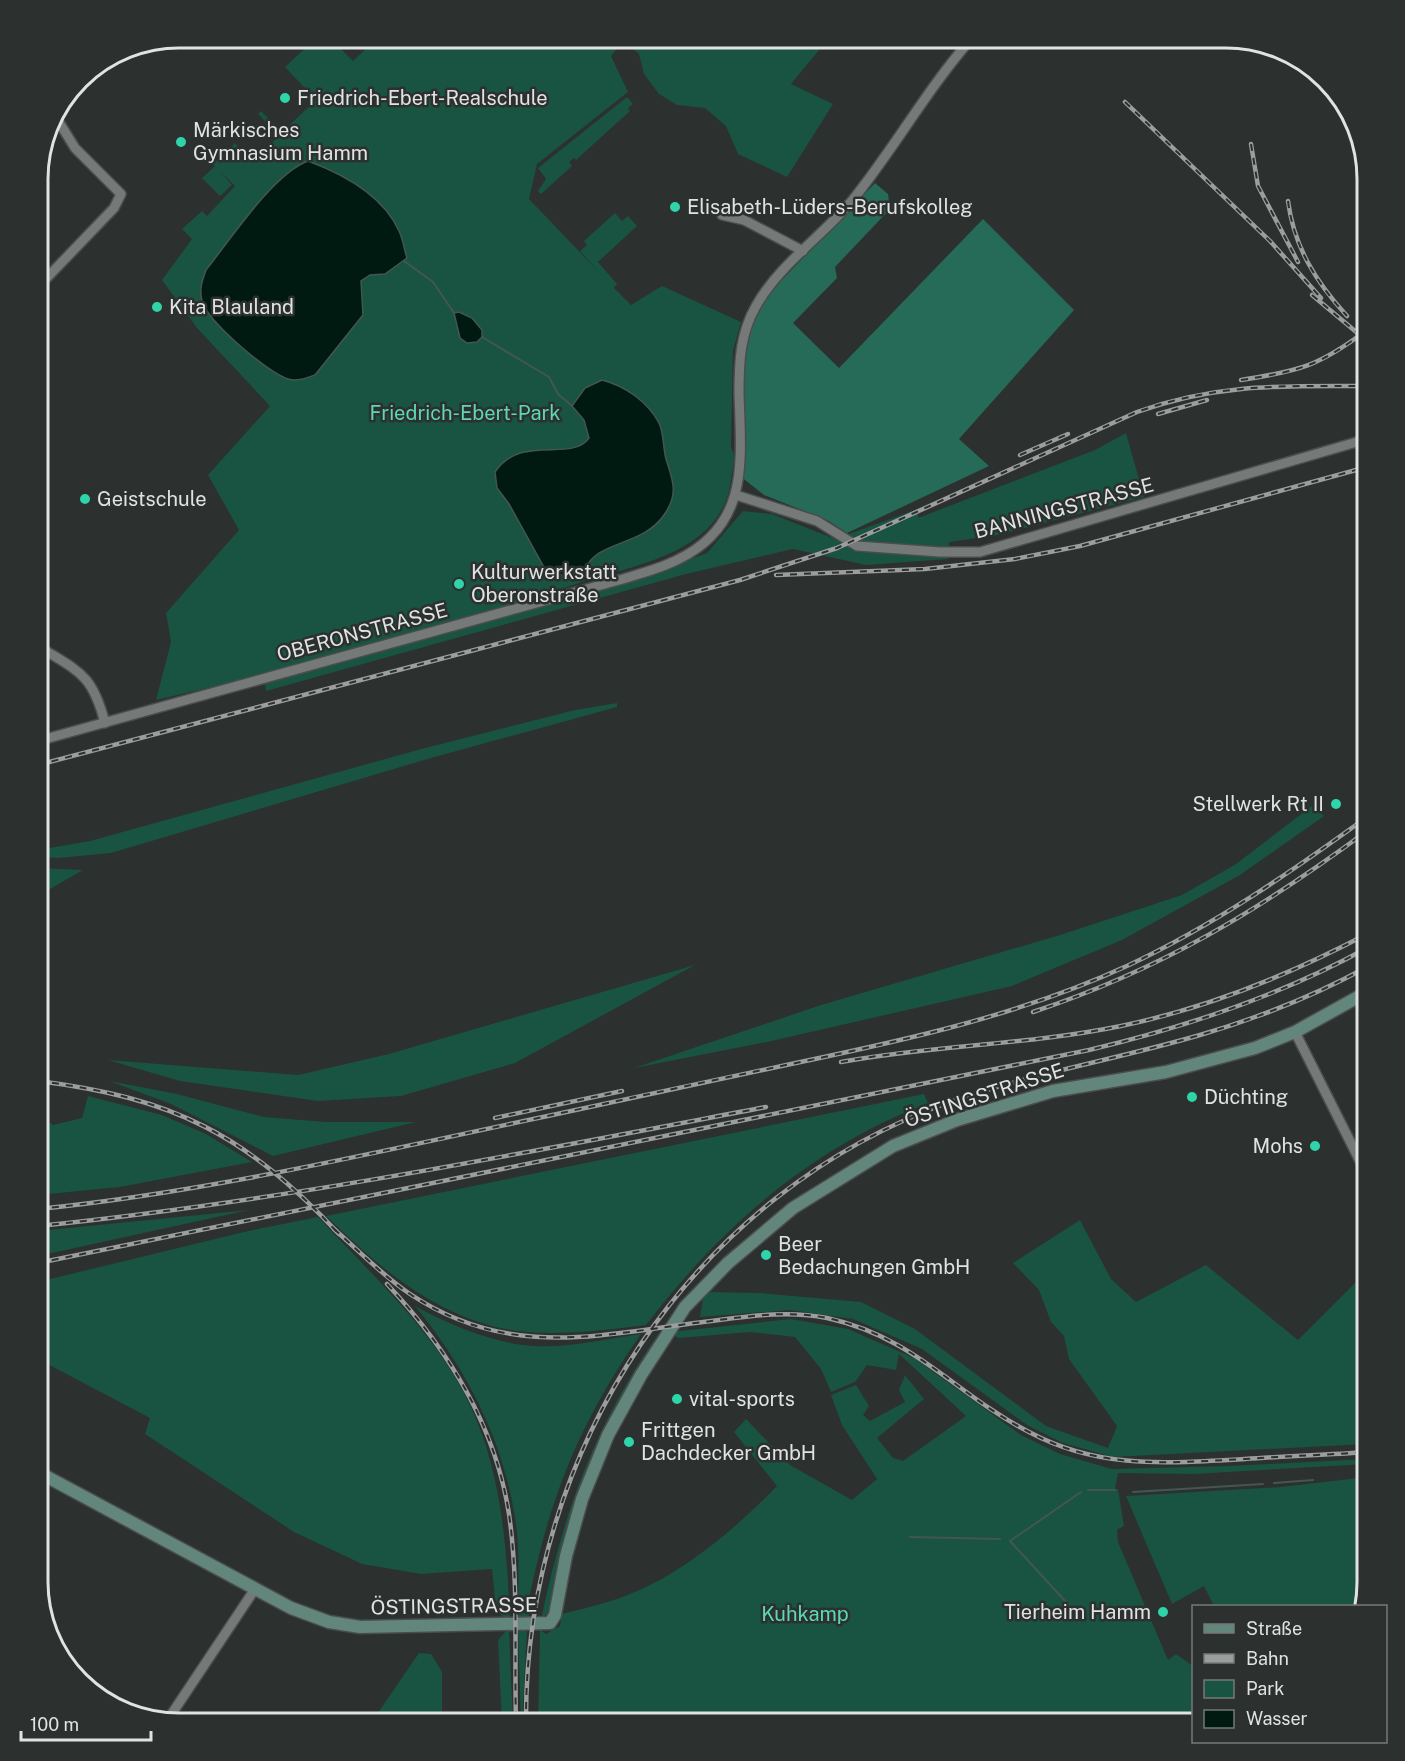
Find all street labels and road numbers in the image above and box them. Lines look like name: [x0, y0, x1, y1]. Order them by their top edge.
street label: BANNINGSTRASSE: [972, 473, 1156, 543]
street label: OBERONSTRASSE: [274, 598, 450, 666]
street label: ÖSTINGSTRASSE: [901, 1057, 1067, 1132]
street label: ÖSTINGSTRASSE: [370, 1592, 538, 1619]

